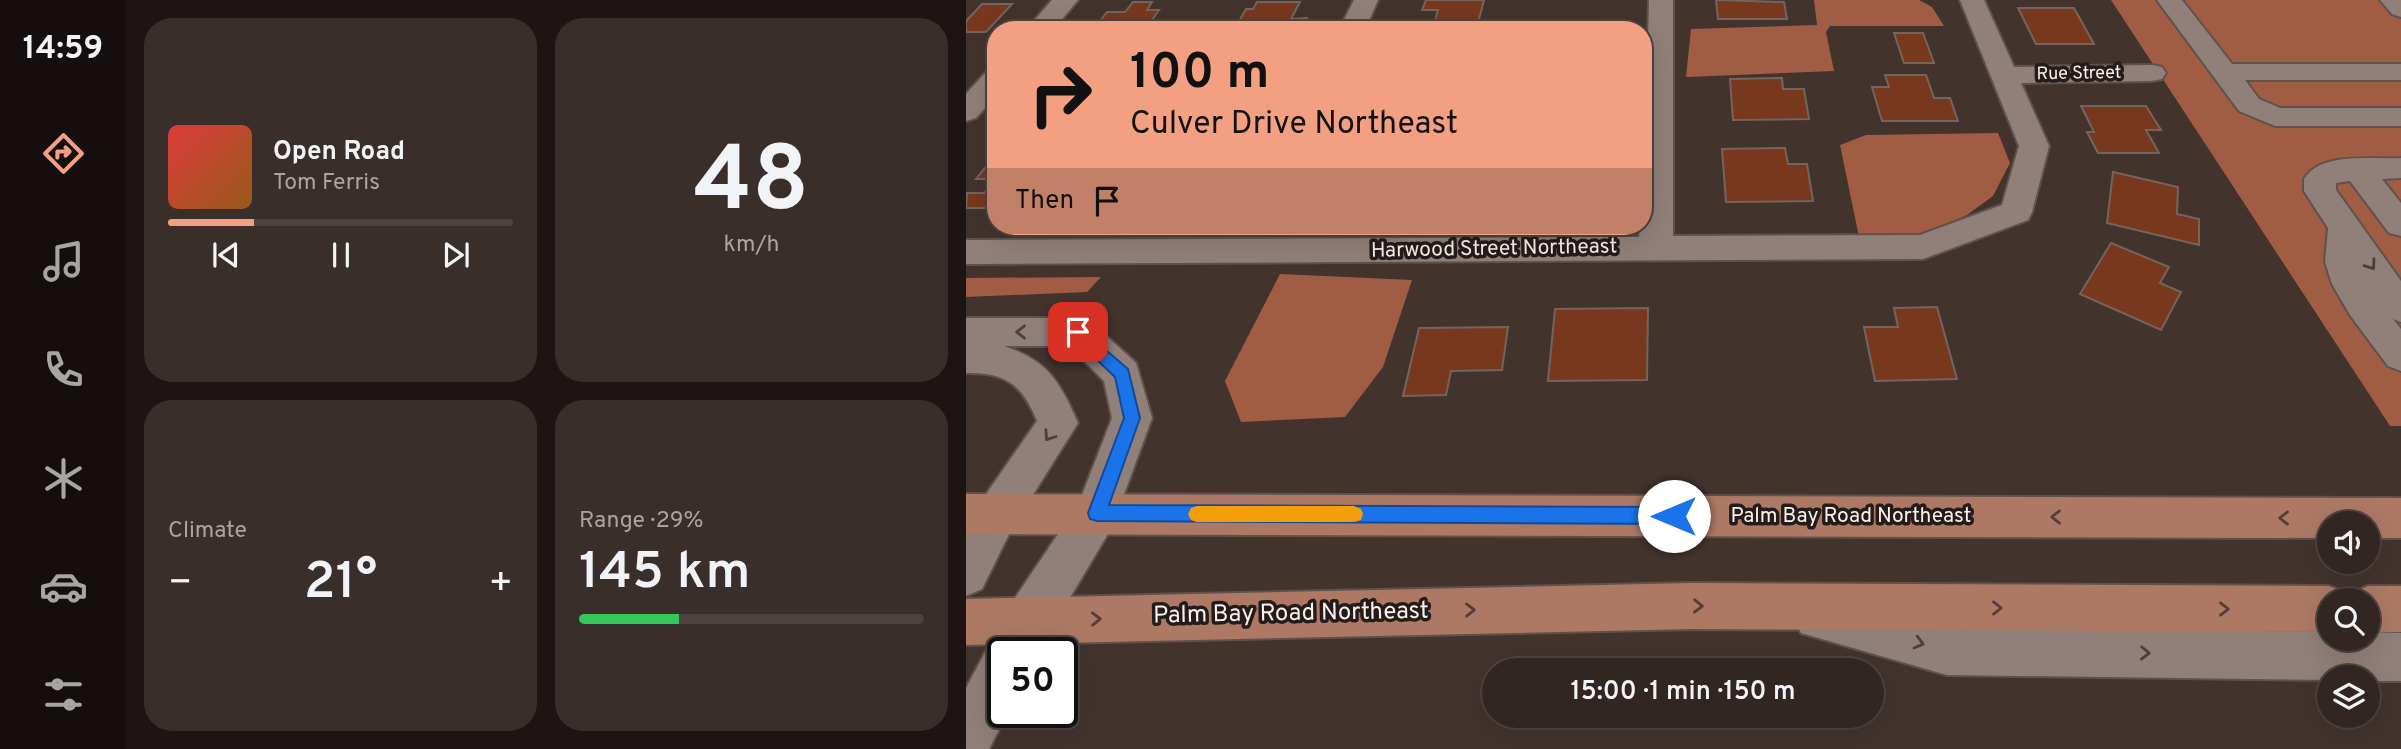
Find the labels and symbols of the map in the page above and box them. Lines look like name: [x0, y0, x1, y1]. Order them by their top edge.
street label: Rue Street: [2036, 62, 2122, 86]
street label: Harwood Street Northeast: [1371, 233, 1617, 265]
one-way arrow: [2363, 257, 2375, 270]
pin: [1048, 302, 1108, 362]
one-way arrow: [1015, 324, 1026, 340]
one-way arrow: [1045, 428, 1057, 441]
position arrow: [1637, 479, 1711, 553]
street label: Palm Bay Road Northeast: [1730, 503, 1972, 530]
one-way arrow: [2051, 509, 2061, 525]
one-way arrow: [2278, 510, 2289, 526]
street label: Palm Bay Road Northeast: [1153, 597, 1429, 631]
one-way arrow: [1693, 598, 1704, 614]
one-way arrow: [1992, 600, 2003, 616]
one-way arrow: [2220, 601, 2230, 617]
one-way arrow: [1465, 603, 1476, 618]
one-way arrow: [1091, 611, 1102, 626]
one-way arrow: [1913, 635, 1925, 649]
speed limit sign: 50: [987, 637, 1078, 728]
one-way arrow: [2141, 645, 2151, 661]

